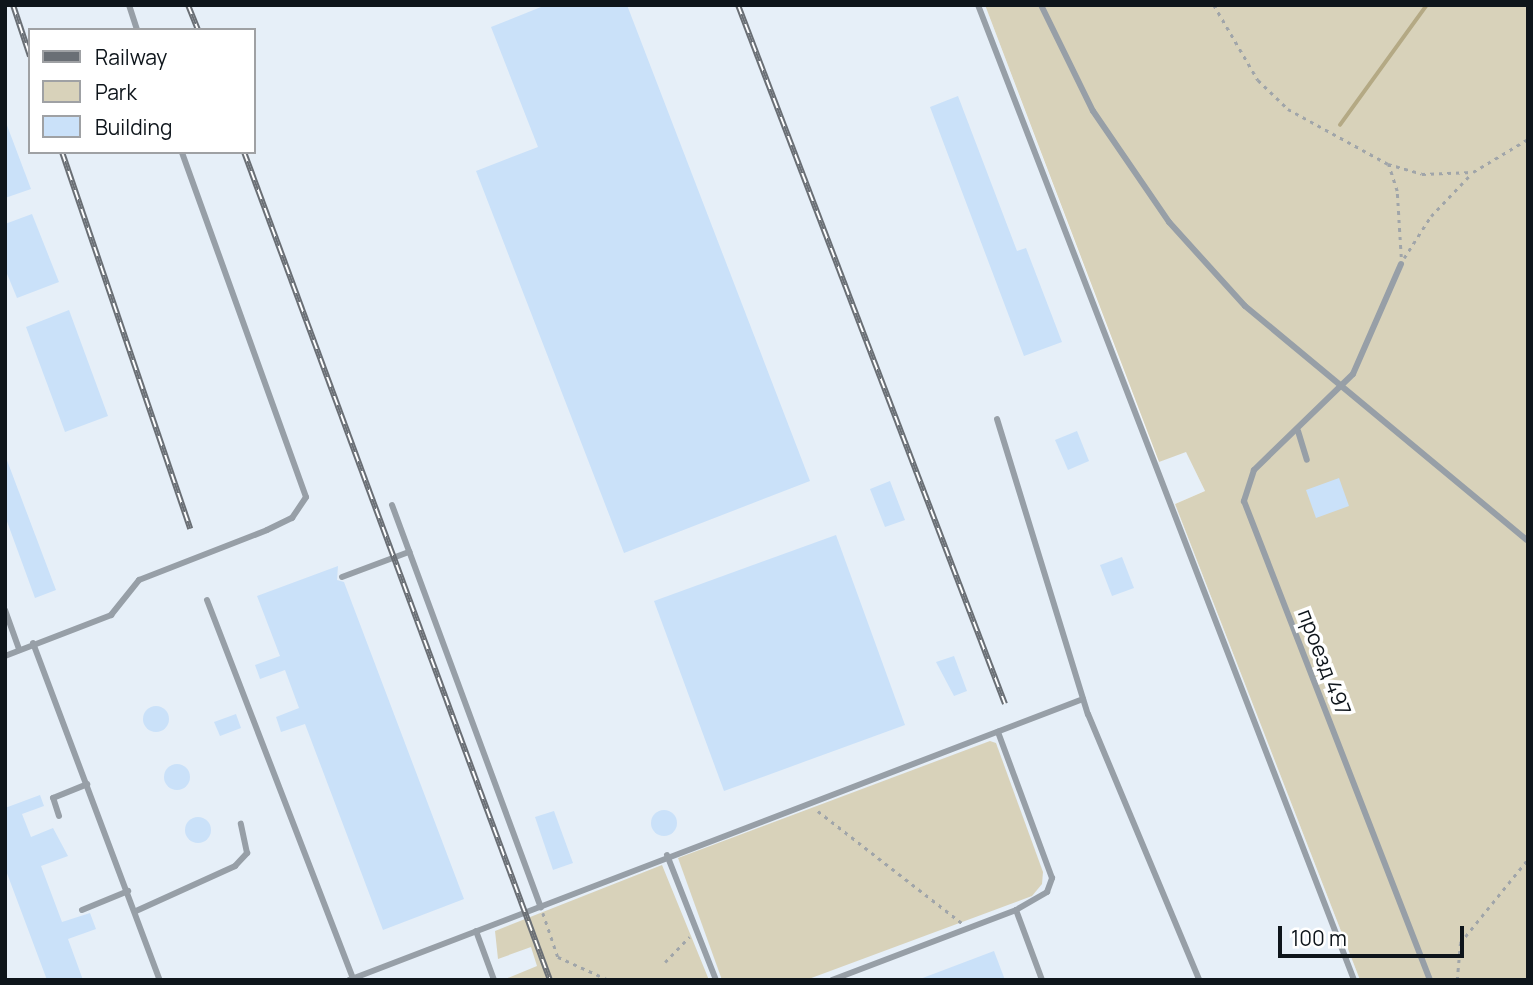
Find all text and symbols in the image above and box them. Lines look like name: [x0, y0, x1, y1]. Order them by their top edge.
legend: [28, 28, 256, 154]
text: Railway: [95, 43, 167, 71]
text: Park: [95, 78, 137, 106]
text: Building: [95, 113, 172, 141]
street label: проезд 497: [1293, 605, 1357, 719]
scale bar: [1281, 912, 1466, 956]
text: 100 m: [1291, 924, 1347, 952]

